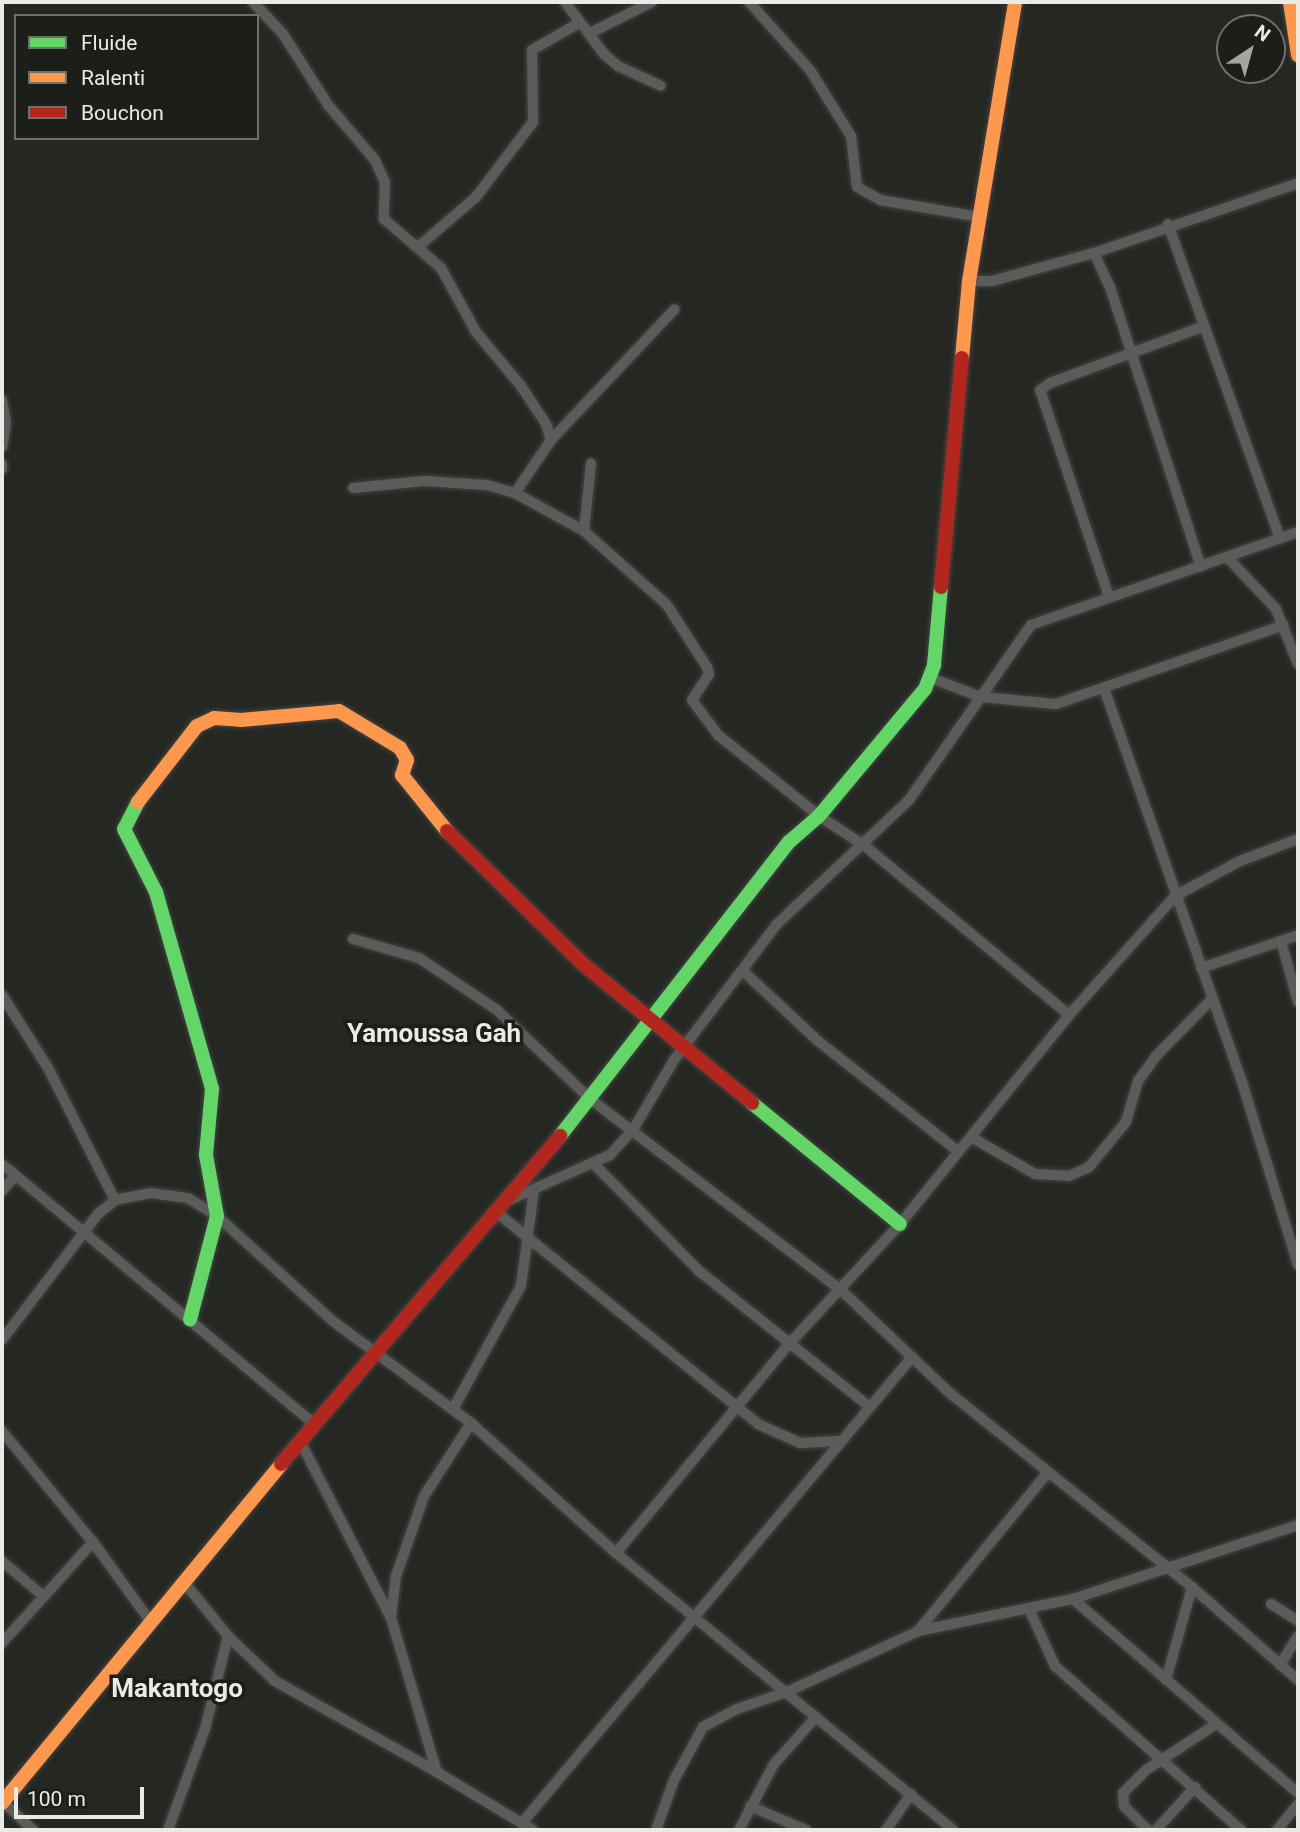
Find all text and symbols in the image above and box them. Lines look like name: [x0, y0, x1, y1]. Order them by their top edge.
legend: [14, 14, 259, 140]
north arrow: [1216, 14, 1286, 84]
text: N: [1250, 20, 1275, 46]
text: Fluide: [81, 31, 137, 55]
text: Ralenti: [81, 66, 145, 90]
text: Bouchon: [81, 101, 164, 125]
district label: Yamoussa Gah: [347, 1018, 521, 1050]
district label: Makantogo: [111, 1673, 243, 1705]
scale bar: [18, 1772, 147, 1816]
text: 100 m: [27, 1787, 86, 1811]

